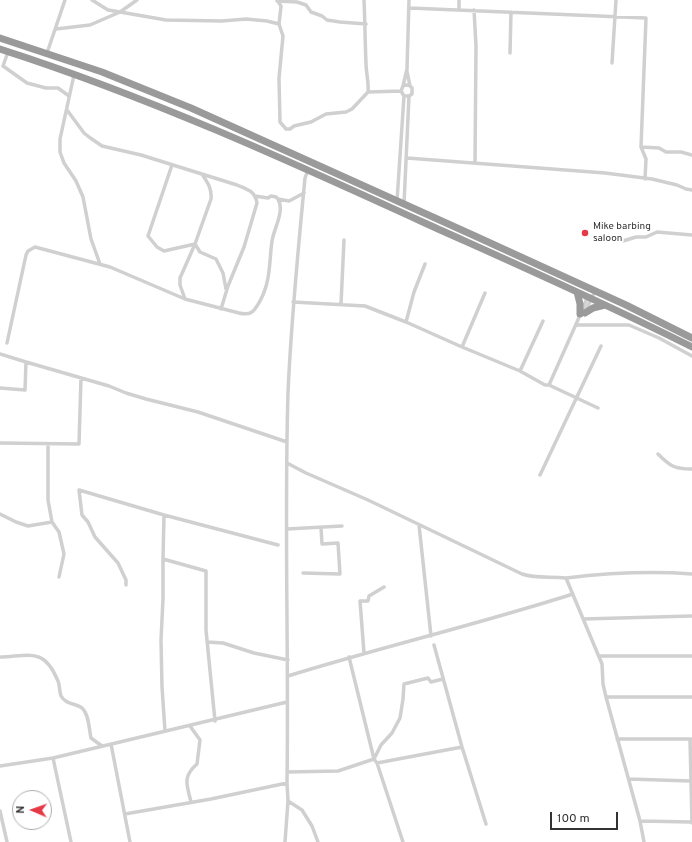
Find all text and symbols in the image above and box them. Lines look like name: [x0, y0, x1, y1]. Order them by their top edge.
place label: Mike barbing saloon: [593, 221, 651, 244]
marker: Mike barbing saloon: [580, 228, 590, 238]
north arrow: [12, 790, 52, 830]
scale bar: [552, 804, 620, 830]
text: N: [14, 805, 28, 814]
text: 100 m: [557, 811, 590, 827]

